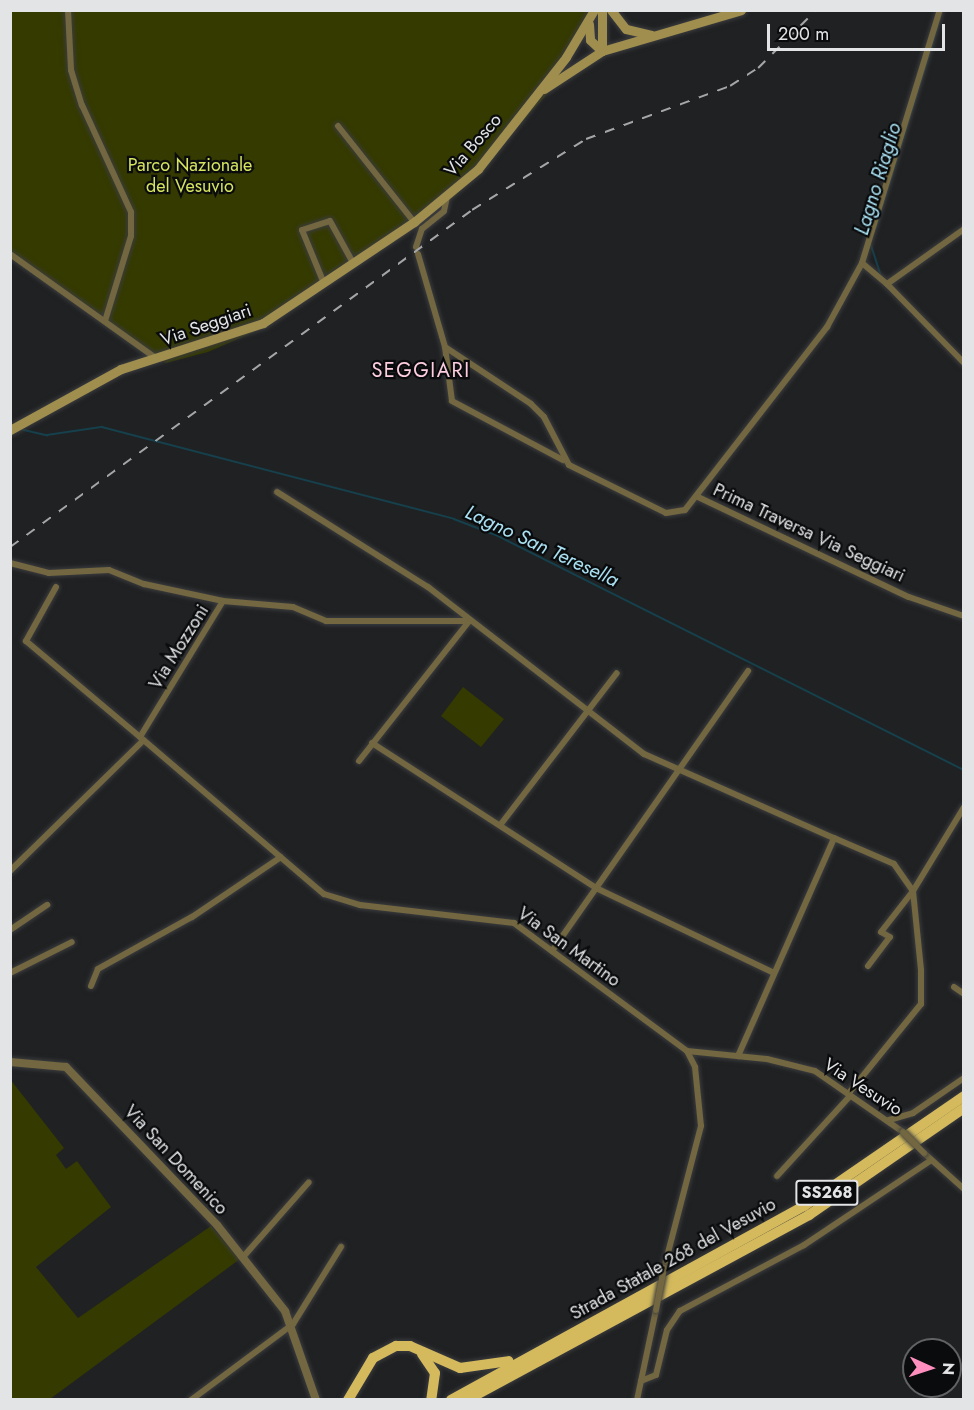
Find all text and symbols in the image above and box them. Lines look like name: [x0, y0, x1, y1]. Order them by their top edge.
scale bar: [770, 12, 948, 50]
text: 200 m: [778, 21, 829, 47]
street label: Via Bosco: [440, 109, 506, 181]
water label: Lagno Riaglio: [850, 120, 906, 238]
park label: Parco Nazionale del Vesuvio: [128, 155, 252, 198]
street label: Via Seggiari: [158, 299, 254, 351]
district label: SEGGIARI: [371, 358, 471, 382]
street label: Prima Traversa Via Seggiari: [710, 479, 908, 587]
water label: Lagno San Teresella: [461, 500, 623, 592]
street label: Via Mozzoni: [145, 601, 213, 693]
street label: Via San Martino: [513, 903, 625, 991]
street label: Via Vesuvio: [820, 1054, 906, 1120]
street label: Via San Domenico: [120, 1101, 232, 1219]
road number: SS268: [794, 1180, 860, 1206]
street label: Strada Statale 268 del Vesuvio: [566, 1193, 780, 1325]
north arrow: [902, 1338, 962, 1398]
text: N: [937, 1362, 960, 1376]

